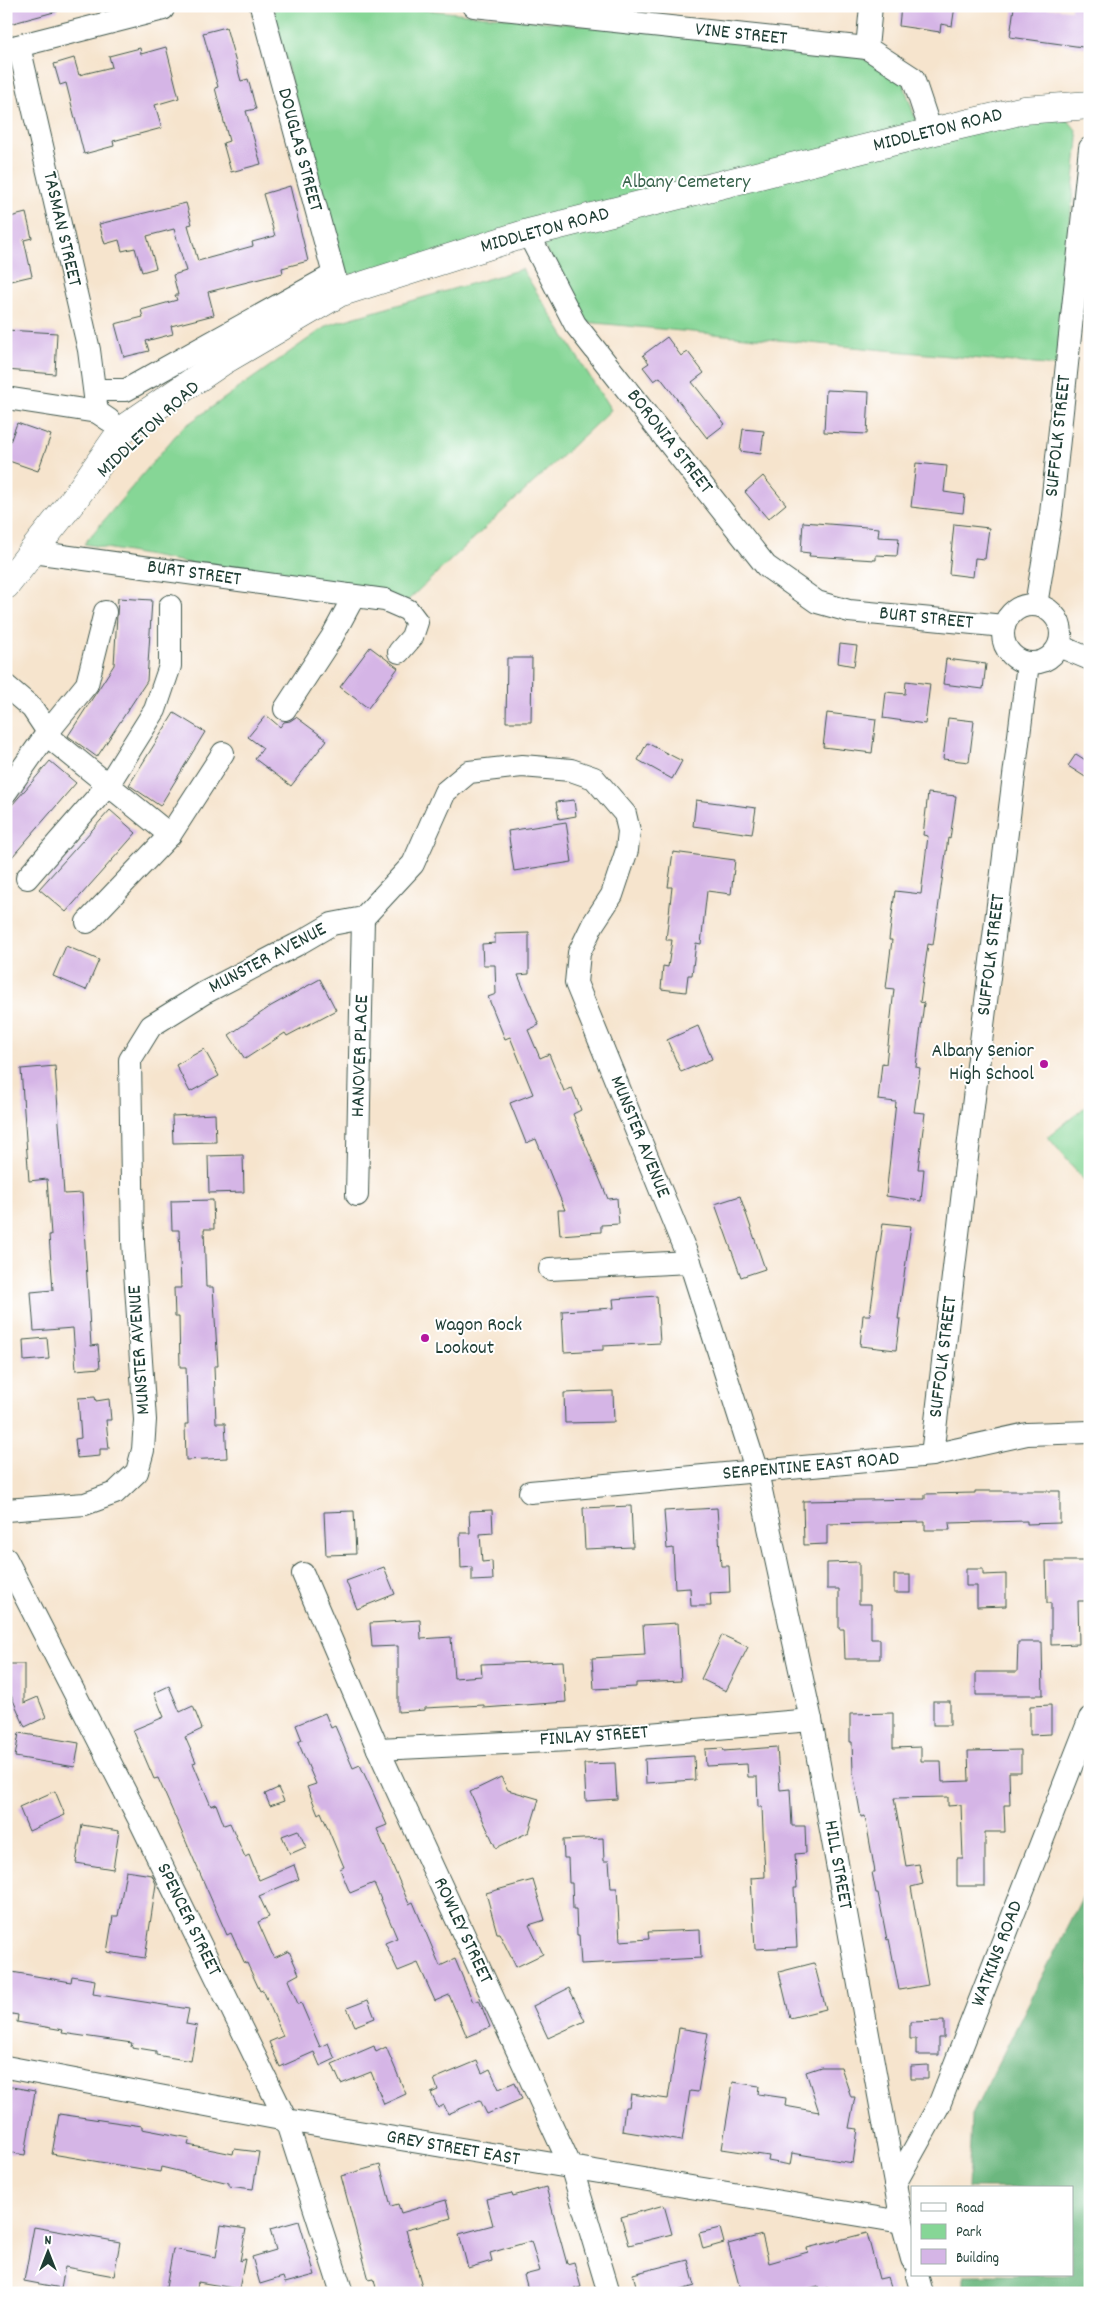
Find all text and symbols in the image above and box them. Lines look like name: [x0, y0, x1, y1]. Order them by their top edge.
street label: VINE STREET: [694, 16, 788, 54]
street label: DOUGLAS STREET: [269, 85, 329, 215]
street label: MIDDLETON ROAD: [870, 101, 1006, 161]
street label: TASMAN STREET: [34, 169, 88, 289]
park label: Albany Cemetery: [622, 169, 751, 197]
street label: MIDDLETON ROAD: [478, 200, 612, 262]
street label: SUFFOLK STREET: [1039, 374, 1079, 498]
street label: MIDDLETON ROAD: [91, 375, 207, 485]
street label: BORONIA STREET: [619, 384, 719, 500]
street label: BURT STREET: [145, 554, 243, 594]
street label: BURT STREET: [878, 600, 974, 638]
street label: SUFFOLK STREET: [971, 893, 1013, 1017]
street label: MUNSTER AVENUE: [204, 916, 332, 1002]
street label: HANOVER PLACE: [345, 994, 377, 1118]
place label: Albany Senior High School: [932, 1038, 1035, 1089]
marker: Albany Senior High School: [1038, 1058, 1050, 1070]
street label: MUNSTER AVENUE: [602, 1072, 676, 1202]
street label: MUNSTER AVENUE: [122, 1284, 158, 1416]
street label: SUFFOLK STREET: [923, 1295, 965, 1419]
place label: Wagon Rock Lookout: [435, 1312, 522, 1363]
marker: Wagon Rock Lookout: [419, 1332, 431, 1344]
street label: SERPENTINE EAST ROAD: [721, 1445, 901, 1489]
street label: FINLAY STREET: [539, 1719, 649, 1755]
street label: HILL STREET: [815, 1818, 859, 1912]
street label: SPENCER STREET: [148, 1859, 228, 1981]
street label: ROWLEY STREET: [425, 1873, 499, 1989]
street label: WATKINS ROAD: [965, 1897, 1031, 2011]
street label: GREY STREET EAST: [384, 2123, 522, 2175]
legend: [911, 2186, 1074, 2276]
text: Road: [956, 2198, 984, 2220]
text: Park: [956, 2222, 982, 2244]
north arrow: [22, 2226, 72, 2276]
text: N: [45, 2231, 52, 2251]
text: Building: [956, 2248, 999, 2270]

